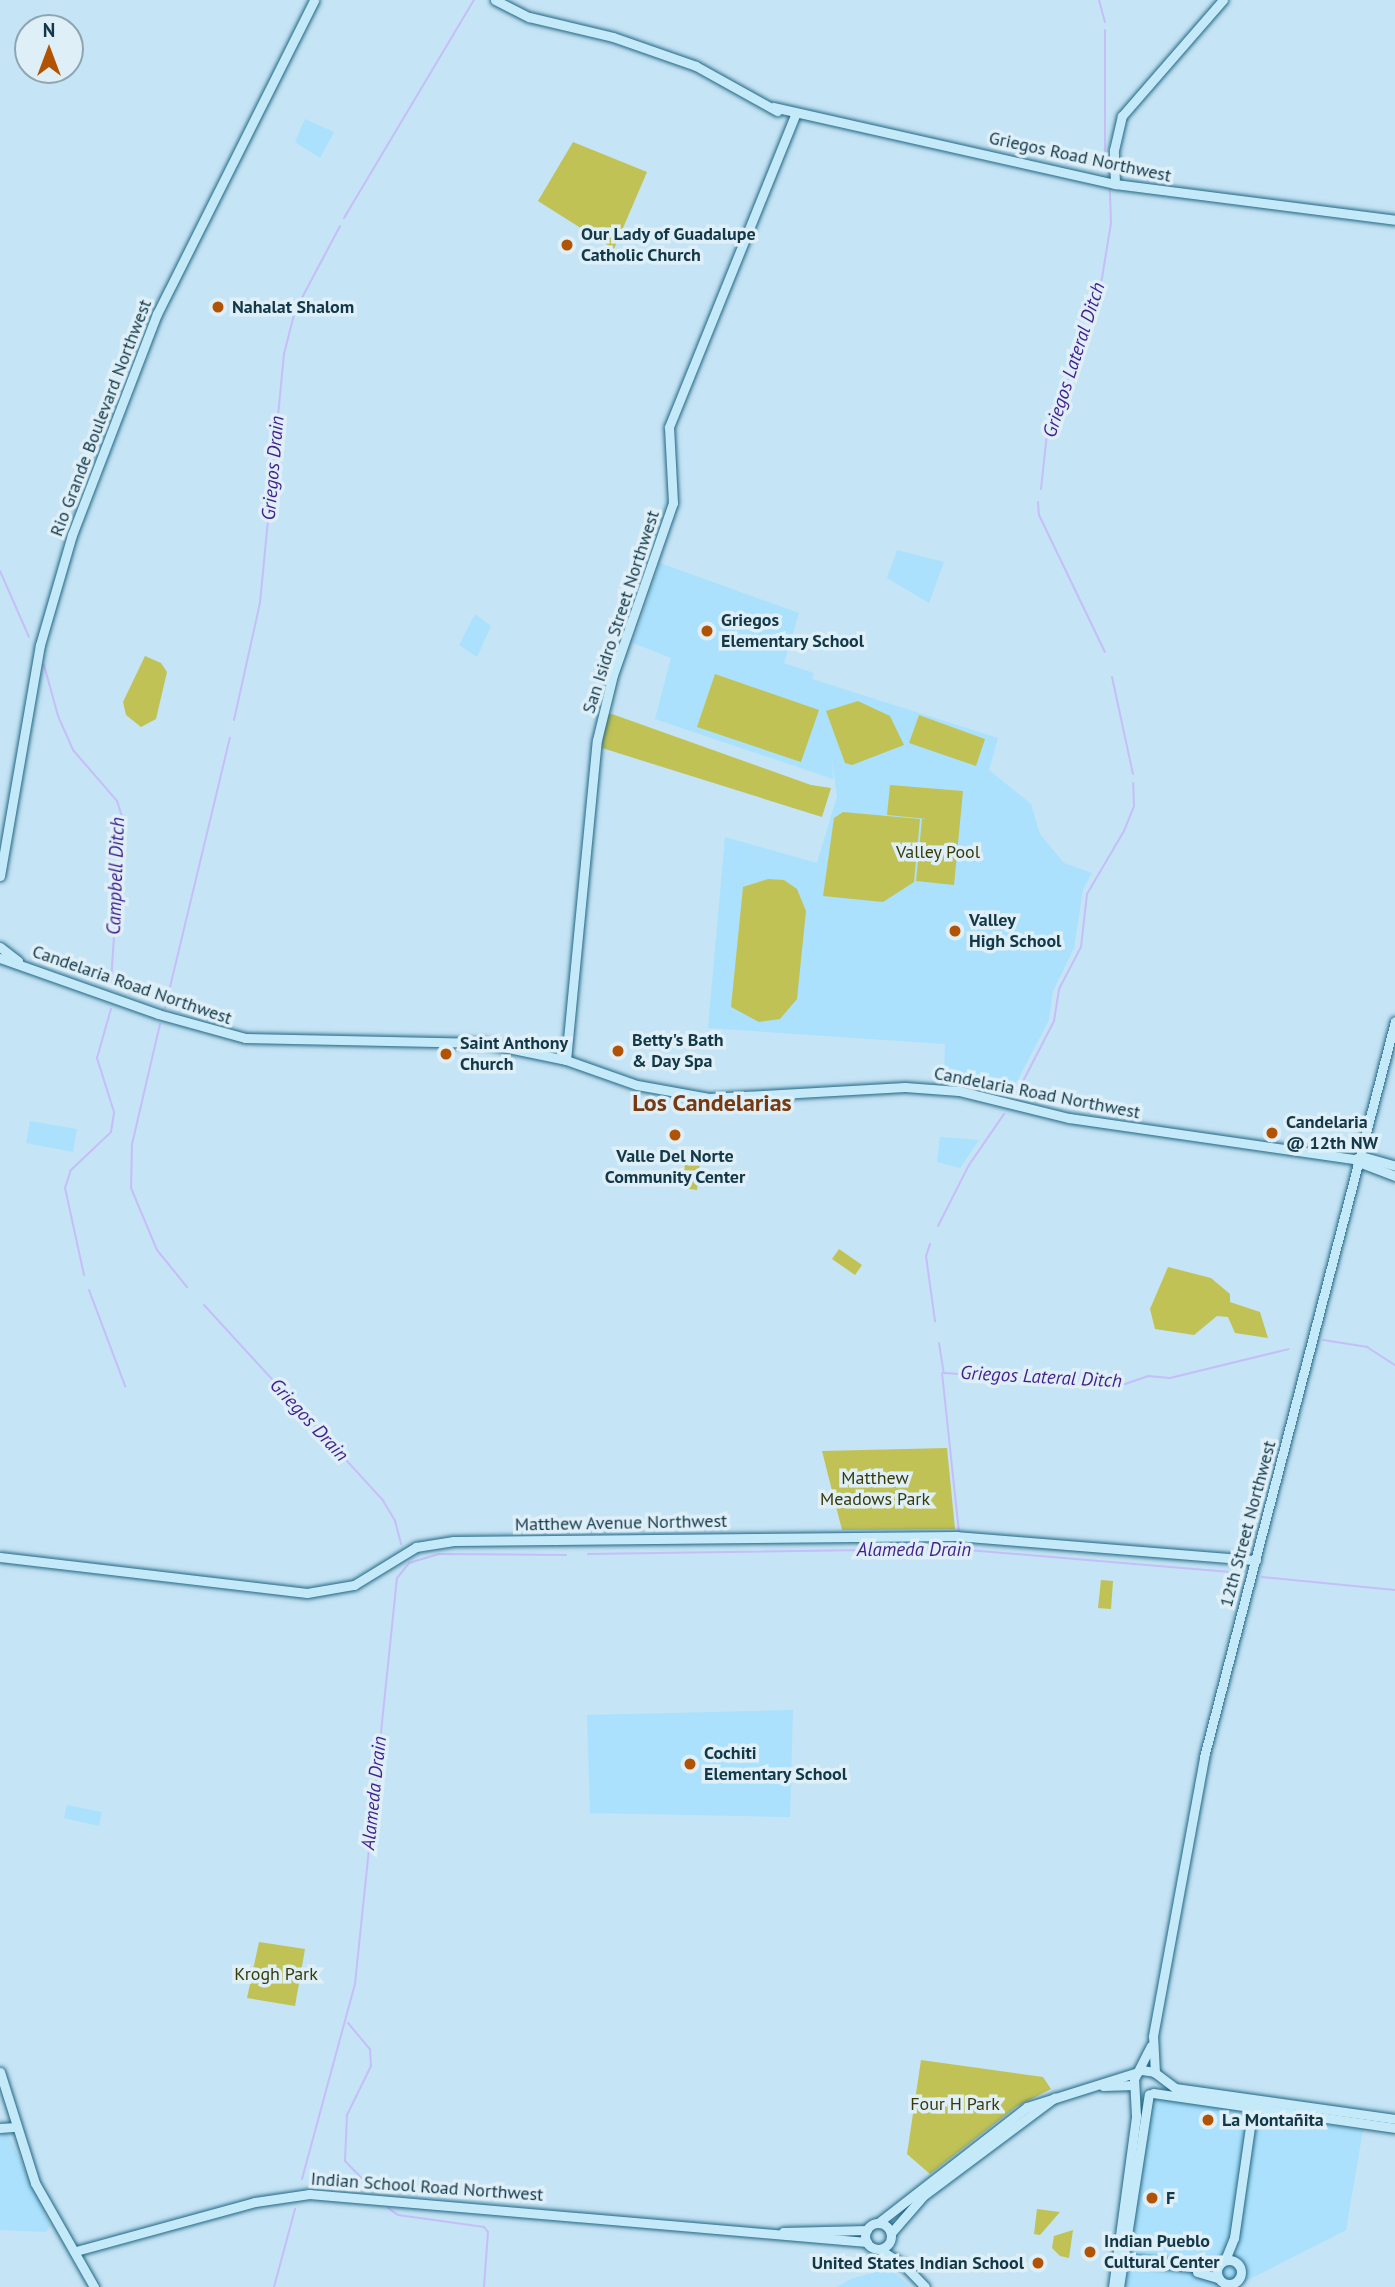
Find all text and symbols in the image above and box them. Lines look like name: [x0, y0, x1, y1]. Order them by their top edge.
north arrow: [14, 14, 84, 84]
text: N: [43, 18, 55, 42]
street label: Griegos Road Northwest: [987, 127, 1173, 187]
place label: Our Lady of Guadalupe Catholic Church: [581, 224, 756, 266]
marker: Our Lady of Guadalupe Catholic Church: [559, 237, 575, 253]
water label: Griegos Lateral Ditch: [1038, 280, 1110, 440]
place label: Nahalat Shalom: [232, 296, 354, 318]
street label: Rio Grande Boulevard Northwest: [46, 297, 156, 539]
marker: Nahalat Shalom: [210, 299, 226, 315]
water label: Griegos Drain: [257, 415, 289, 521]
street label: San Isidro Street Northwest: [578, 508, 664, 716]
place label: Griegos Elementary School: [721, 610, 865, 652]
marker: Griegos Elementary School: [699, 623, 715, 639]
water label: Campbell Ditch: [103, 817, 129, 935]
park label: Valley Pool: [896, 841, 980, 863]
place label: Valley High School: [969, 910, 1061, 953]
marker: Valley High School: [947, 923, 963, 939]
street label: Candelaria Road Northwest: [29, 941, 235, 1029]
place label: Betty's Bath & Day Spa: [632, 1030, 723, 1072]
place label: Saint Anthony Church: [460, 1033, 569, 1076]
marker: Betty's Bath & Day Spa: [610, 1043, 626, 1059]
marker: Saint Anthony Church: [438, 1046, 454, 1062]
street label: Candelaria Road Northwest: [932, 1062, 1142, 1124]
district label: Los Candelarias: [632, 1089, 792, 1117]
place label: Candelaria @ 12th NW: [1286, 1112, 1378, 1154]
marker: Candelaria @ 12th NW: [1264, 1125, 1280, 1141]
marker: Valle Del Norte Community Center: [667, 1127, 683, 1143]
place label: Valle Del Norte Community Center: [604, 1146, 746, 1188]
water label: Griegos Lateral Ditch: [960, 1361, 1122, 1393]
water label: Griegos Drain: [265, 1374, 353, 1466]
street label: 12th Street Northwest: [1215, 1438, 1281, 1610]
park label: Matthew Meadows Park: [820, 1468, 930, 1510]
street label: Matthew Avenue Northwest: [514, 1510, 728, 1536]
water label: Alameda Drain: [857, 1539, 971, 1561]
water label: Alameda Drain: [357, 1735, 391, 1851]
place label: Cochiti Elementary School: [704, 1743, 848, 1786]
marker: Cochiti Elementary School: [682, 1756, 698, 1772]
park label: Krogh Park: [234, 1963, 318, 1985]
park label: Four H Park: [910, 2093, 1000, 2115]
place label: La Montañita: [1222, 2109, 1324, 2131]
marker: La Montañita: [1200, 2112, 1216, 2128]
street label: Indian School Road Northwest: [310, 2168, 544, 2206]
place label: F: [1166, 2187, 1175, 2209]
marker: F: [1144, 2190, 1160, 2206]
place label: Indian Pueblo Cultural Center: [1104, 2231, 1220, 2274]
marker: Indian Pueblo Cultural Center: [1082, 2244, 1098, 2260]
place label: United States Indian School: [812, 2252, 1024, 2274]
marker: United States Indian School: [1030, 2255, 1046, 2271]

